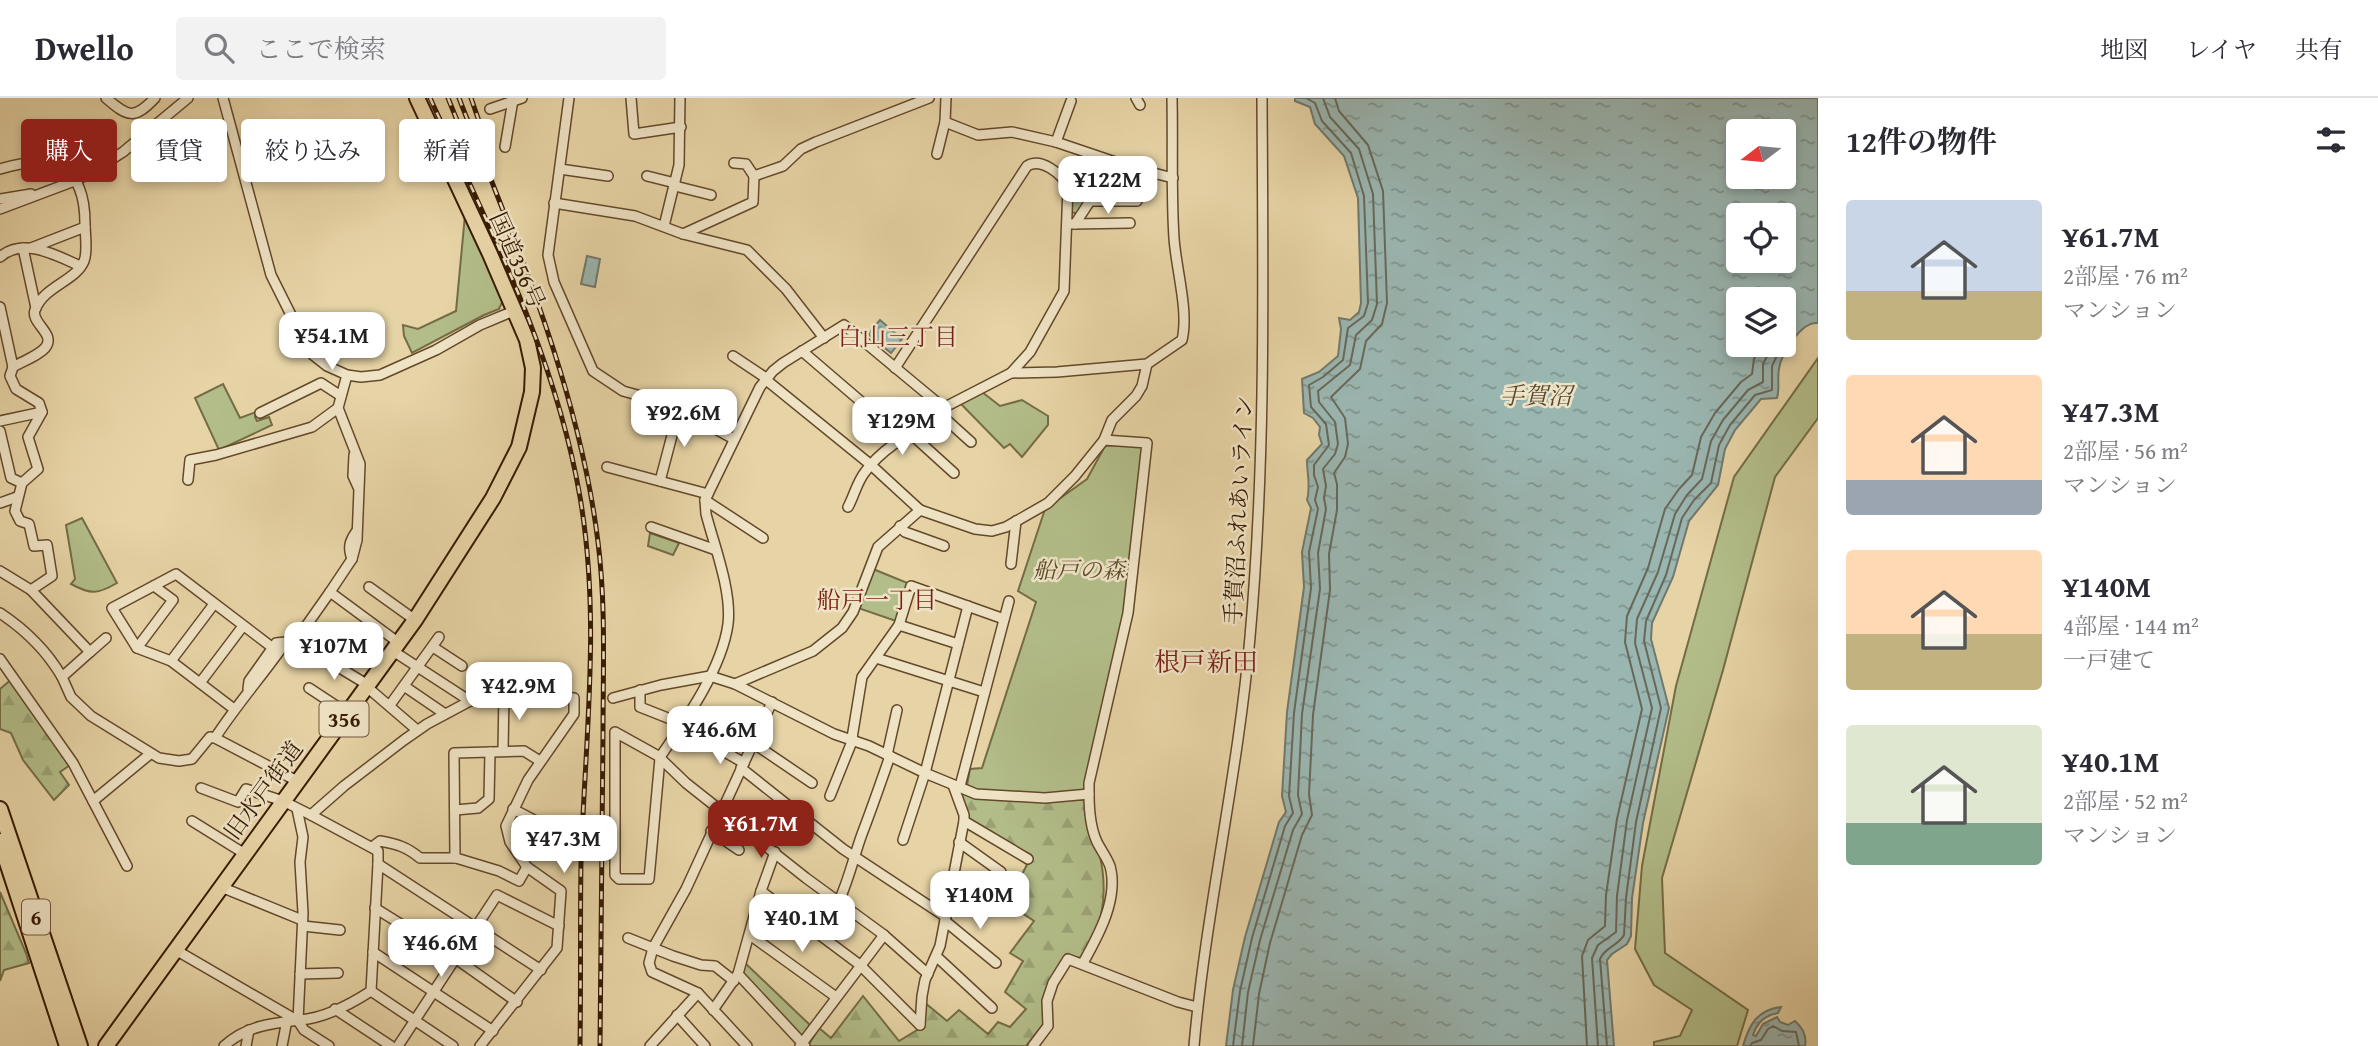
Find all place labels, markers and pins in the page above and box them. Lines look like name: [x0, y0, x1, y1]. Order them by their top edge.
pin: ¥122M: [1059, 156, 1157, 216]
pin: ¥54.1M: [275, 313, 389, 372]
pin: ¥92.6M: [627, 390, 741, 449]
pin: ¥129M: [853, 398, 951, 457]
pin: ¥107M: [285, 622, 383, 682]
pin: ¥42.9M: [462, 662, 576, 722]
pin: ¥46.6M: [663, 706, 777, 766]
pin: ¥61.7M: [704, 800, 818, 860]
pin: ¥47.3M: [507, 816, 621, 875]
pin: ¥140M: [931, 872, 1029, 931]
pin: ¥40.1M: [745, 894, 859, 954]
pin: ¥46.6M: [384, 920, 498, 979]

